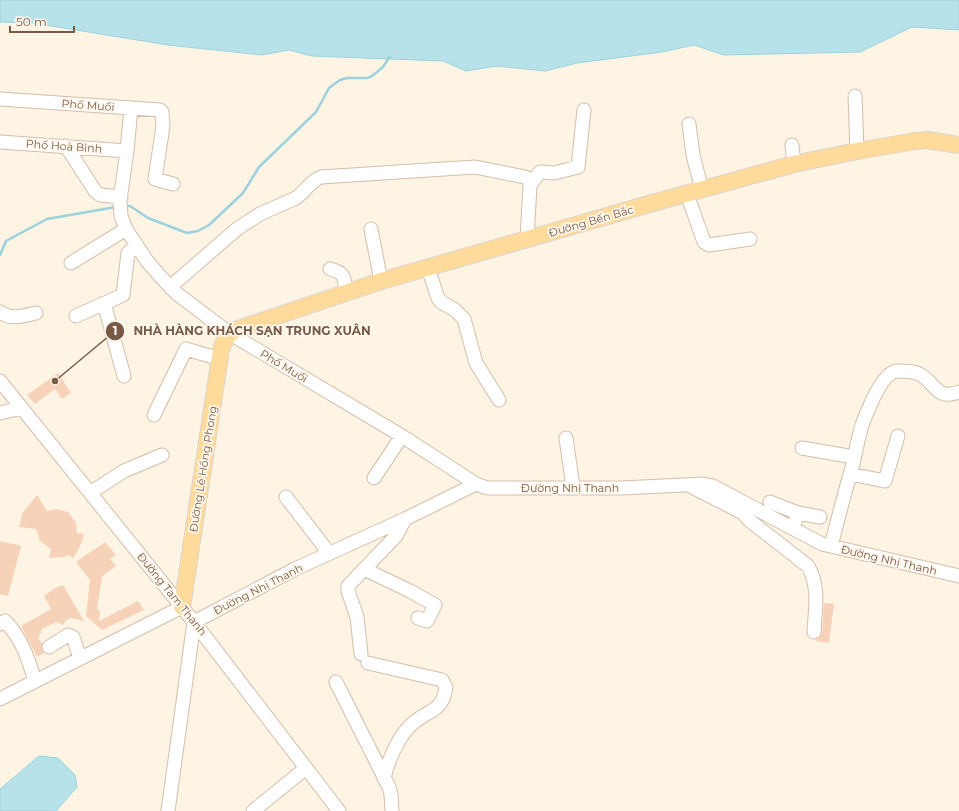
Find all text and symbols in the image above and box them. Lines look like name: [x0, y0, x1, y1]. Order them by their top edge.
scale bar: [10, 8, 74, 34]
text: 50 m: [16, 14, 47, 29]
street label: Phố Muối: [61, 96, 115, 114]
street label: Phố Hoà Bình: [25, 136, 103, 156]
street label: Đường Bến Bắc: [547, 202, 635, 240]
callout: NHÀ HÀNG KHÁCH SẠN TRUNG XUÂN: [105, 319, 379, 343]
text: 1: [113, 323, 117, 338]
text: NHÀ HÀNG KHÁCH SẠN TRUNG XUÂN: [133, 323, 371, 338]
street label: Phố Muối: [258, 346, 310, 386]
street label: Đường Lê Hồng Phong: [186, 405, 220, 533]
street label: Đường Nhị Thanh: [521, 481, 619, 495]
street label: Đường Nhị Thanh: [839, 542, 939, 578]
street label: Đường Tam Thanh: [134, 549, 210, 639]
street label: Đường Nhị Thanh: [211, 560, 305, 618]

